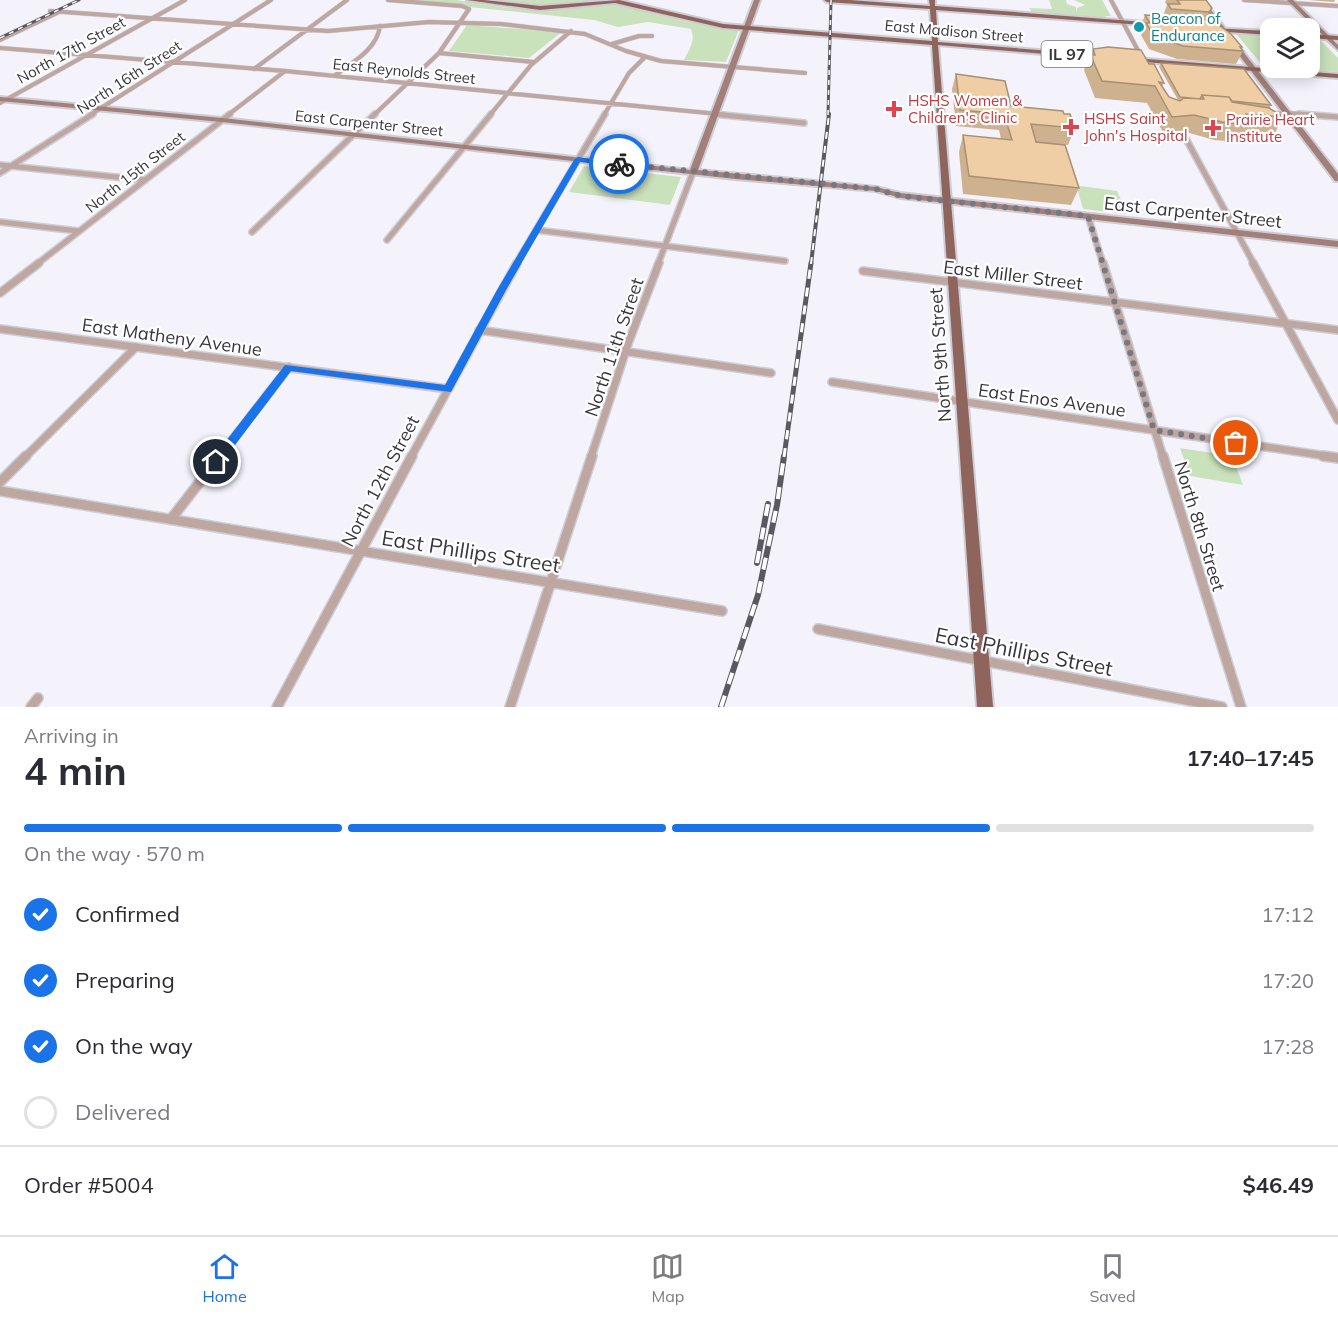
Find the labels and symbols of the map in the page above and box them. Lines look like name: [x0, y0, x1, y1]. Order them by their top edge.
place label: Beacon of Endurance: [1151, 9, 1225, 45]
street label: North 17th Street: [13, 12, 129, 88]
street label: East Madison Street: [884, 15, 1024, 47]
marker: Beacon of Endurance: [1132, 20, 1146, 34]
street label: North 16th Street: [73, 36, 185, 118]
road number: IL 97: [1042, 41, 1092, 67]
street label: East Reynolds Street: [332, 54, 476, 88]
place label: HSHS Women & Children's Clinic: [908, 91, 1023, 127]
marker: HSHS Women & Children's Clinic: [885, 100, 903, 118]
street label: East Carpenter Street: [294, 106, 444, 140]
place label: HSHS Saint John's Hospital: [1084, 109, 1188, 145]
place label: Prairie Heart Institute: [1226, 110, 1314, 146]
marker: HSHS Saint John's Hospital: [1062, 118, 1080, 136]
marker: Prairie Heart Institute: [1204, 119, 1222, 137]
street label: North 15th Street: [81, 127, 189, 217]
courier: [589, 134, 649, 194]
street label: East Carpenter Street: [1103, 191, 1283, 233]
street label: East Miller Street: [942, 255, 1084, 295]
street label: North 11th Street: [579, 275, 649, 419]
street label: North 9th Street: [924, 287, 956, 423]
street label: East Matheny Avenue: [81, 313, 263, 361]
street label: East Enos Avenue: [977, 378, 1127, 422]
street label: North 12th Street: [336, 411, 424, 551]
pin: [1210, 417, 1261, 468]
pin: [190, 436, 241, 487]
street label: North 8th Street: [1169, 458, 1231, 594]
street label: East Phillips Street: [380, 524, 562, 578]
street label: East Phillips Street: [933, 621, 1115, 681]

